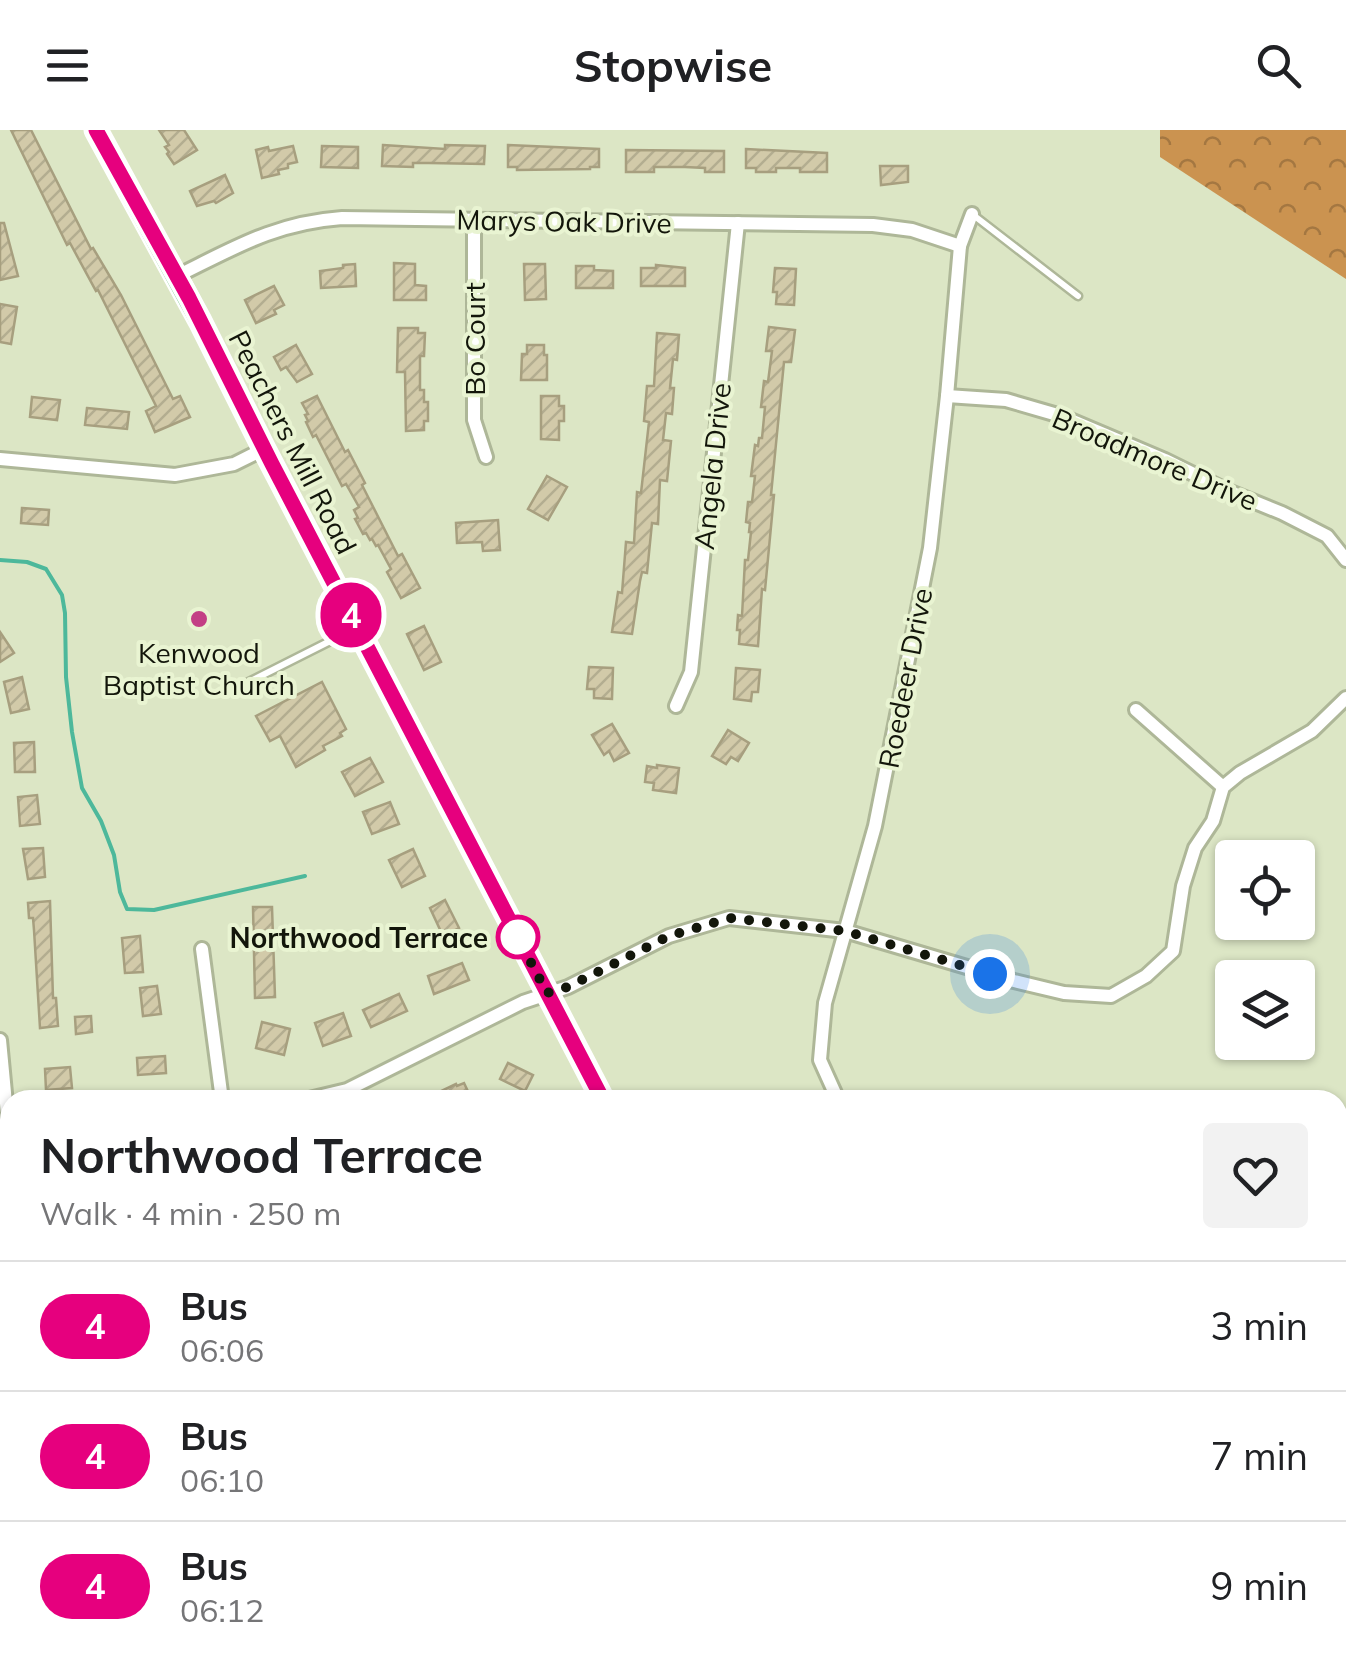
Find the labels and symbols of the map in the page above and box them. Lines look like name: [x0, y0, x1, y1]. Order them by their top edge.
street label: Marys Oak Drive: [456, 202, 672, 240]
street label: Bo Court: [457, 282, 492, 396]
street label: Peachers Mill Road: [221, 324, 365, 560]
street label: Angela Drive: [686, 381, 738, 551]
street label: Broadmore Drive: [1047, 400, 1263, 518]
line badge: 4: [318, 582, 384, 648]
street label: Roedeer Drive: [870, 585, 940, 771]
marker: Kenwood Baptist Church: [188, 608, 210, 630]
place label: Kenwood Baptist Church: [103, 635, 295, 702]
marker: Northwood Terrace: [497, 916, 539, 958]
place label: Northwood Terrace: [230, 920, 488, 955]
your location: [965, 949, 1015, 999]

